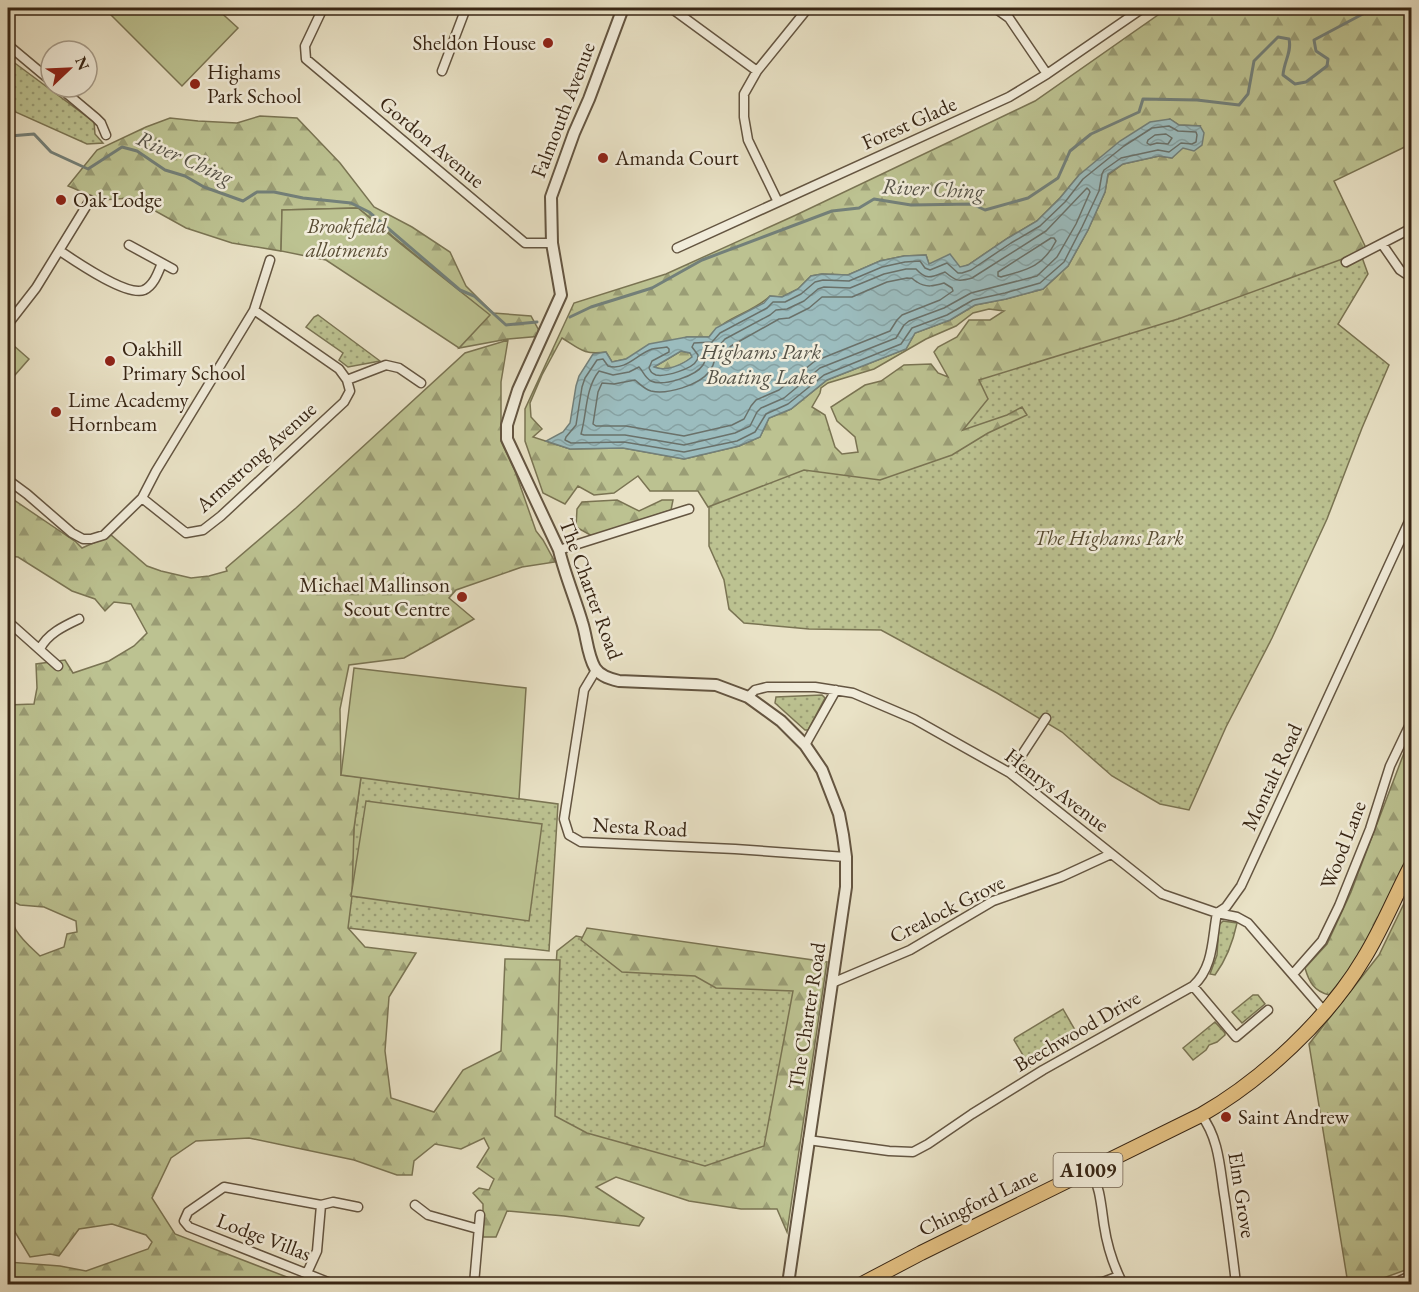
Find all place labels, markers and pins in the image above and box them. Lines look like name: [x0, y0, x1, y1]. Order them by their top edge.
place label: Sheldon House: [412, 29, 536, 56]
marker: Sheldon House: [541, 36, 555, 50]
place label: Highams Park School: [207, 58, 302, 109]
marker: Highams Park School: [188, 77, 202, 91]
place label: Amanda Court: [614, 144, 739, 171]
marker: Amanda Court: [596, 151, 610, 165]
place label: Oak Lodge: [73, 186, 162, 213]
marker: Oak Lodge: [54, 193, 68, 207]
place label: Oakhill Primary School: [122, 335, 246, 386]
marker: Oakhill Primary School: [103, 354, 117, 368]
place label: Lime Academy Hornbeam: [68, 386, 190, 437]
marker: Lime Academy Hornbeam: [49, 405, 63, 419]
place label: Michael Mallinson Scout Centre: [299, 571, 450, 622]
marker: Michael Mallinson Scout Centre: [455, 590, 469, 604]
place label: Saint Andrew: [1238, 1103, 1350, 1130]
marker: Saint Andrew: [1219, 1110, 1233, 1124]

